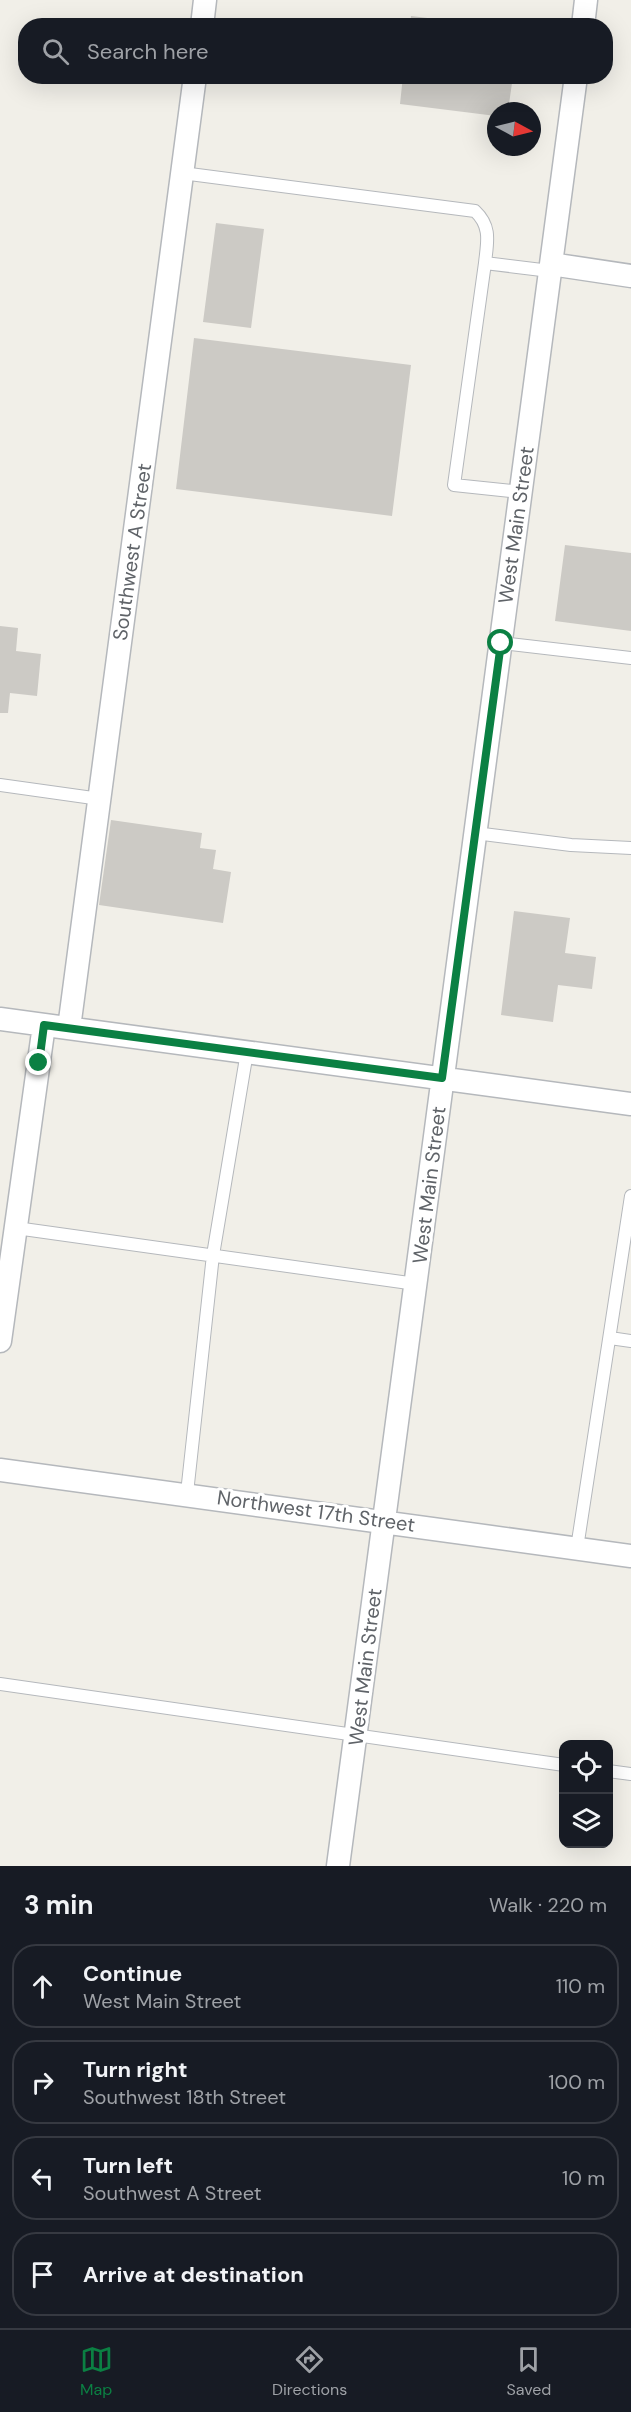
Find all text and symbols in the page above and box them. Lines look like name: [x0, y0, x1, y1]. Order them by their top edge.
search box: [18, 18, 613, 84]
icon: search: [39, 35, 72, 68]
text: Search here: [87, 37, 208, 66]
north arrow: [487, 102, 541, 156]
street label: West Main Street: [492, 445, 540, 605]
street label: Southwest A Street: [107, 462, 157, 642]
route start: [487, 629, 513, 655]
route end: [25, 1049, 51, 1075]
street label: West Main Street: [406, 1105, 452, 1265]
street label: Northwest 17th Street: [215, 1484, 417, 1538]
street label: West Main Street: [342, 1587, 388, 1747]
map controls: [559, 1740, 613, 1848]
button: locate: [559, 1740, 613, 1794]
button: layers: [559, 1794, 613, 1848]
text: 3 min: [24, 1888, 93, 1922]
text: Walk · 220 m: [489, 1892, 607, 1918]
text: Continue: [83, 1959, 182, 1988]
icon: ahead: [26, 1970, 59, 2003]
text: 110 m: [556, 1973, 605, 1999]
text: West Main Street: [83, 1988, 241, 2014]
text: Turn right: [83, 2055, 188, 2084]
icon: right: [26, 2066, 59, 2099]
text: 100 m: [548, 2069, 605, 2095]
text: Southwest 18th Street: [83, 2084, 286, 2110]
text: Turn left: [83, 2151, 173, 2180]
icon: left: [26, 2162, 59, 2195]
text: 10 m: [562, 2165, 605, 2191]
text: Southwest A Street: [83, 2180, 262, 2206]
icon: arrive: [26, 2258, 59, 2291]
text: Arrive at destination: [83, 2260, 304, 2289]
tab: Map: [80, 2343, 113, 2400]
tab: Directions: [272, 2343, 347, 2400]
tab: Saved: [507, 2343, 551, 2400]

